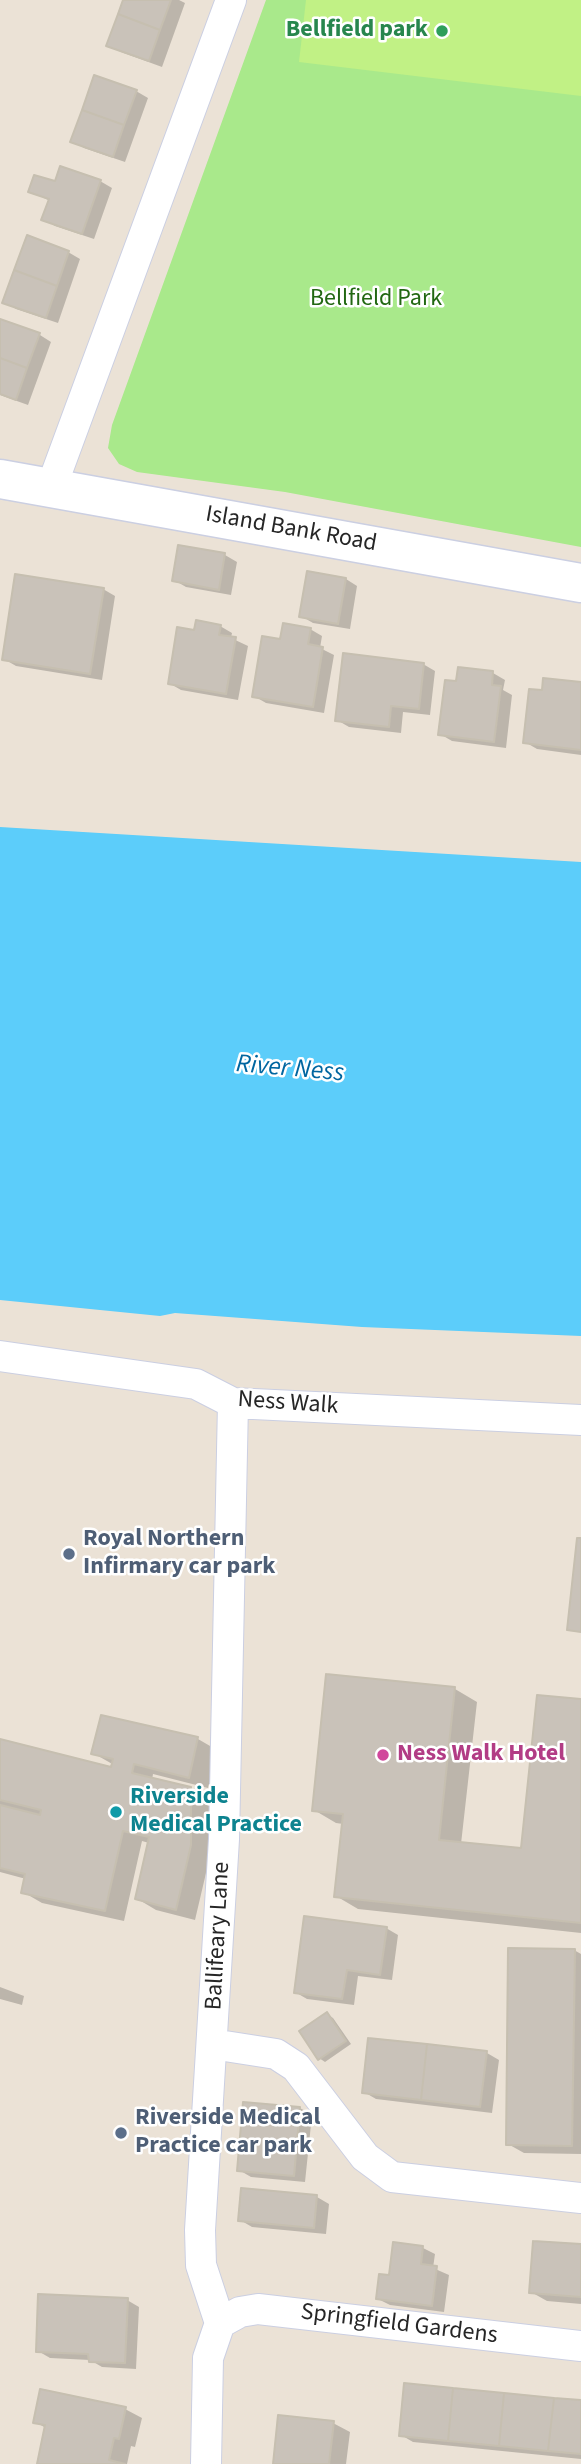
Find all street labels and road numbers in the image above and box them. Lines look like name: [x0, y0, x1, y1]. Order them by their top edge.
street label: Island Bank Road: [203, 501, 379, 559]
street label: Ness Walk: [237, 1386, 339, 1422]
street label: Ballifeary Lane: [201, 1861, 237, 2011]
street label: Springfield Gardens: [299, 2299, 499, 2351]

